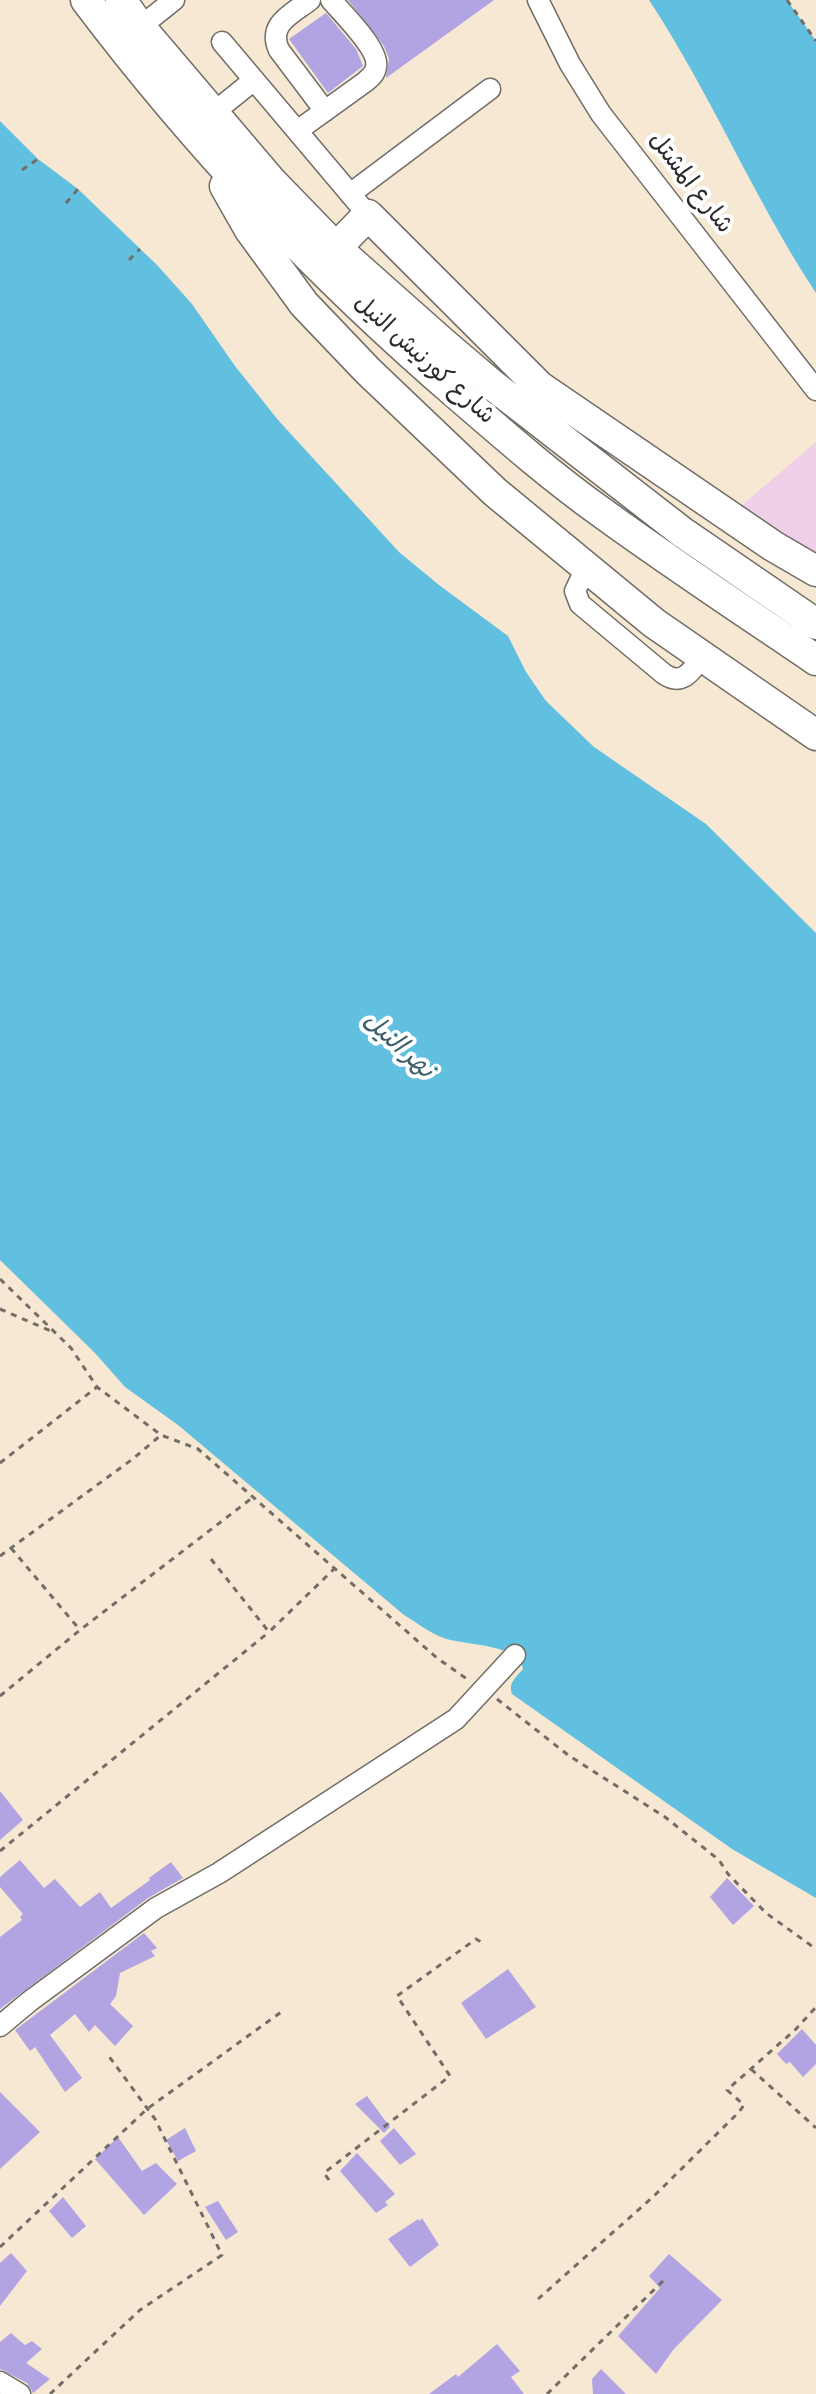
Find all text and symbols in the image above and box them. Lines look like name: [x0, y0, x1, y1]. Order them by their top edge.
street label: شارع المشتل: [640, 129, 736, 241]
street label: شارع كورنيش النيل: [345, 291, 499, 433]
water label: نهر النيل: [354, 1008, 438, 1088]

